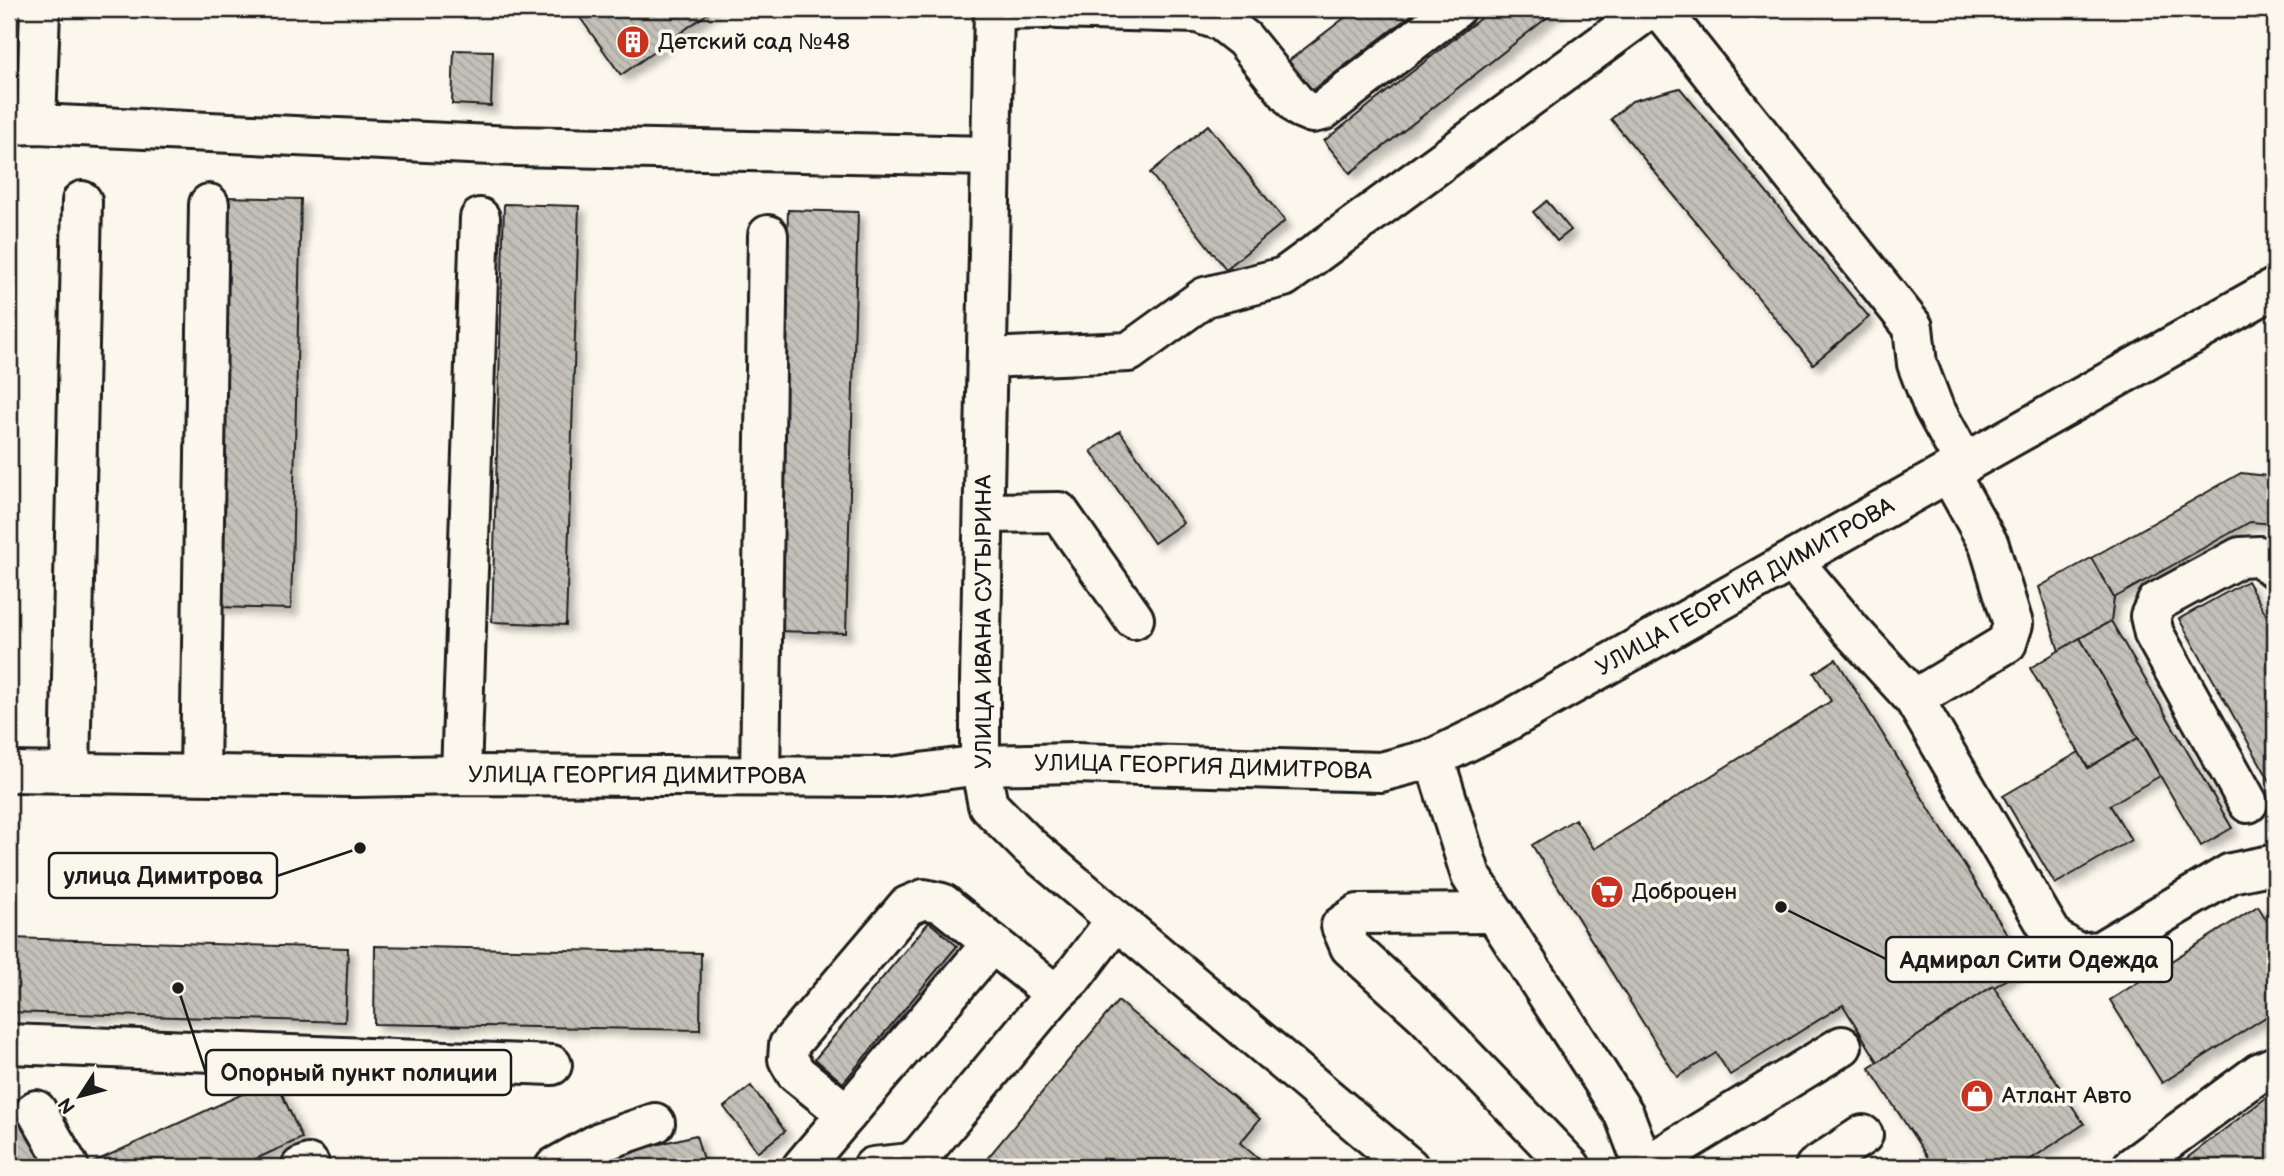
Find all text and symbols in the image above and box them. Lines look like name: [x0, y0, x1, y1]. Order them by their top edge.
building icon: Детский сад №48: [614, 23, 652, 61]
place label: Детский сад №48: [658, 28, 850, 56]
street label: УЛИЦА ИВАНА СУТЫРИНА: [970, 475, 998, 769]
street label: УЛИЦА ГЕОРГИЯ ДИМИТРОВА: [1591, 492, 1899, 682]
street label: УЛИЦА ГЕОРГИЯ ДИМИТРОВА: [1034, 749, 1372, 786]
street label: УЛИЦА ГЕОРГИЯ ДИМИТРОВА: [468, 761, 806, 791]
callout: улица Димитрова: [49, 853, 277, 898]
text: улица Димитрова: [63, 862, 264, 891]
supermarket icon: Доброцен: [1588, 873, 1626, 911]
place label: Доброцен: [1632, 878, 1737, 906]
callout: Адмирал Сити Одежда: [1886, 937, 2172, 982]
text: Адмирал Сити Одежда: [1899, 946, 2159, 975]
callout: Опорный пункт полиции: [206, 1050, 511, 1095]
text: Опорный пункт полиции: [220, 1059, 498, 1088]
north arrow: [46, 1060, 116, 1130]
shop icon: Атлант Авто: [1958, 1077, 1996, 1115]
place label: Атлант Авто: [2001, 1082, 2131, 1110]
text: N: [54, 1093, 81, 1118]

